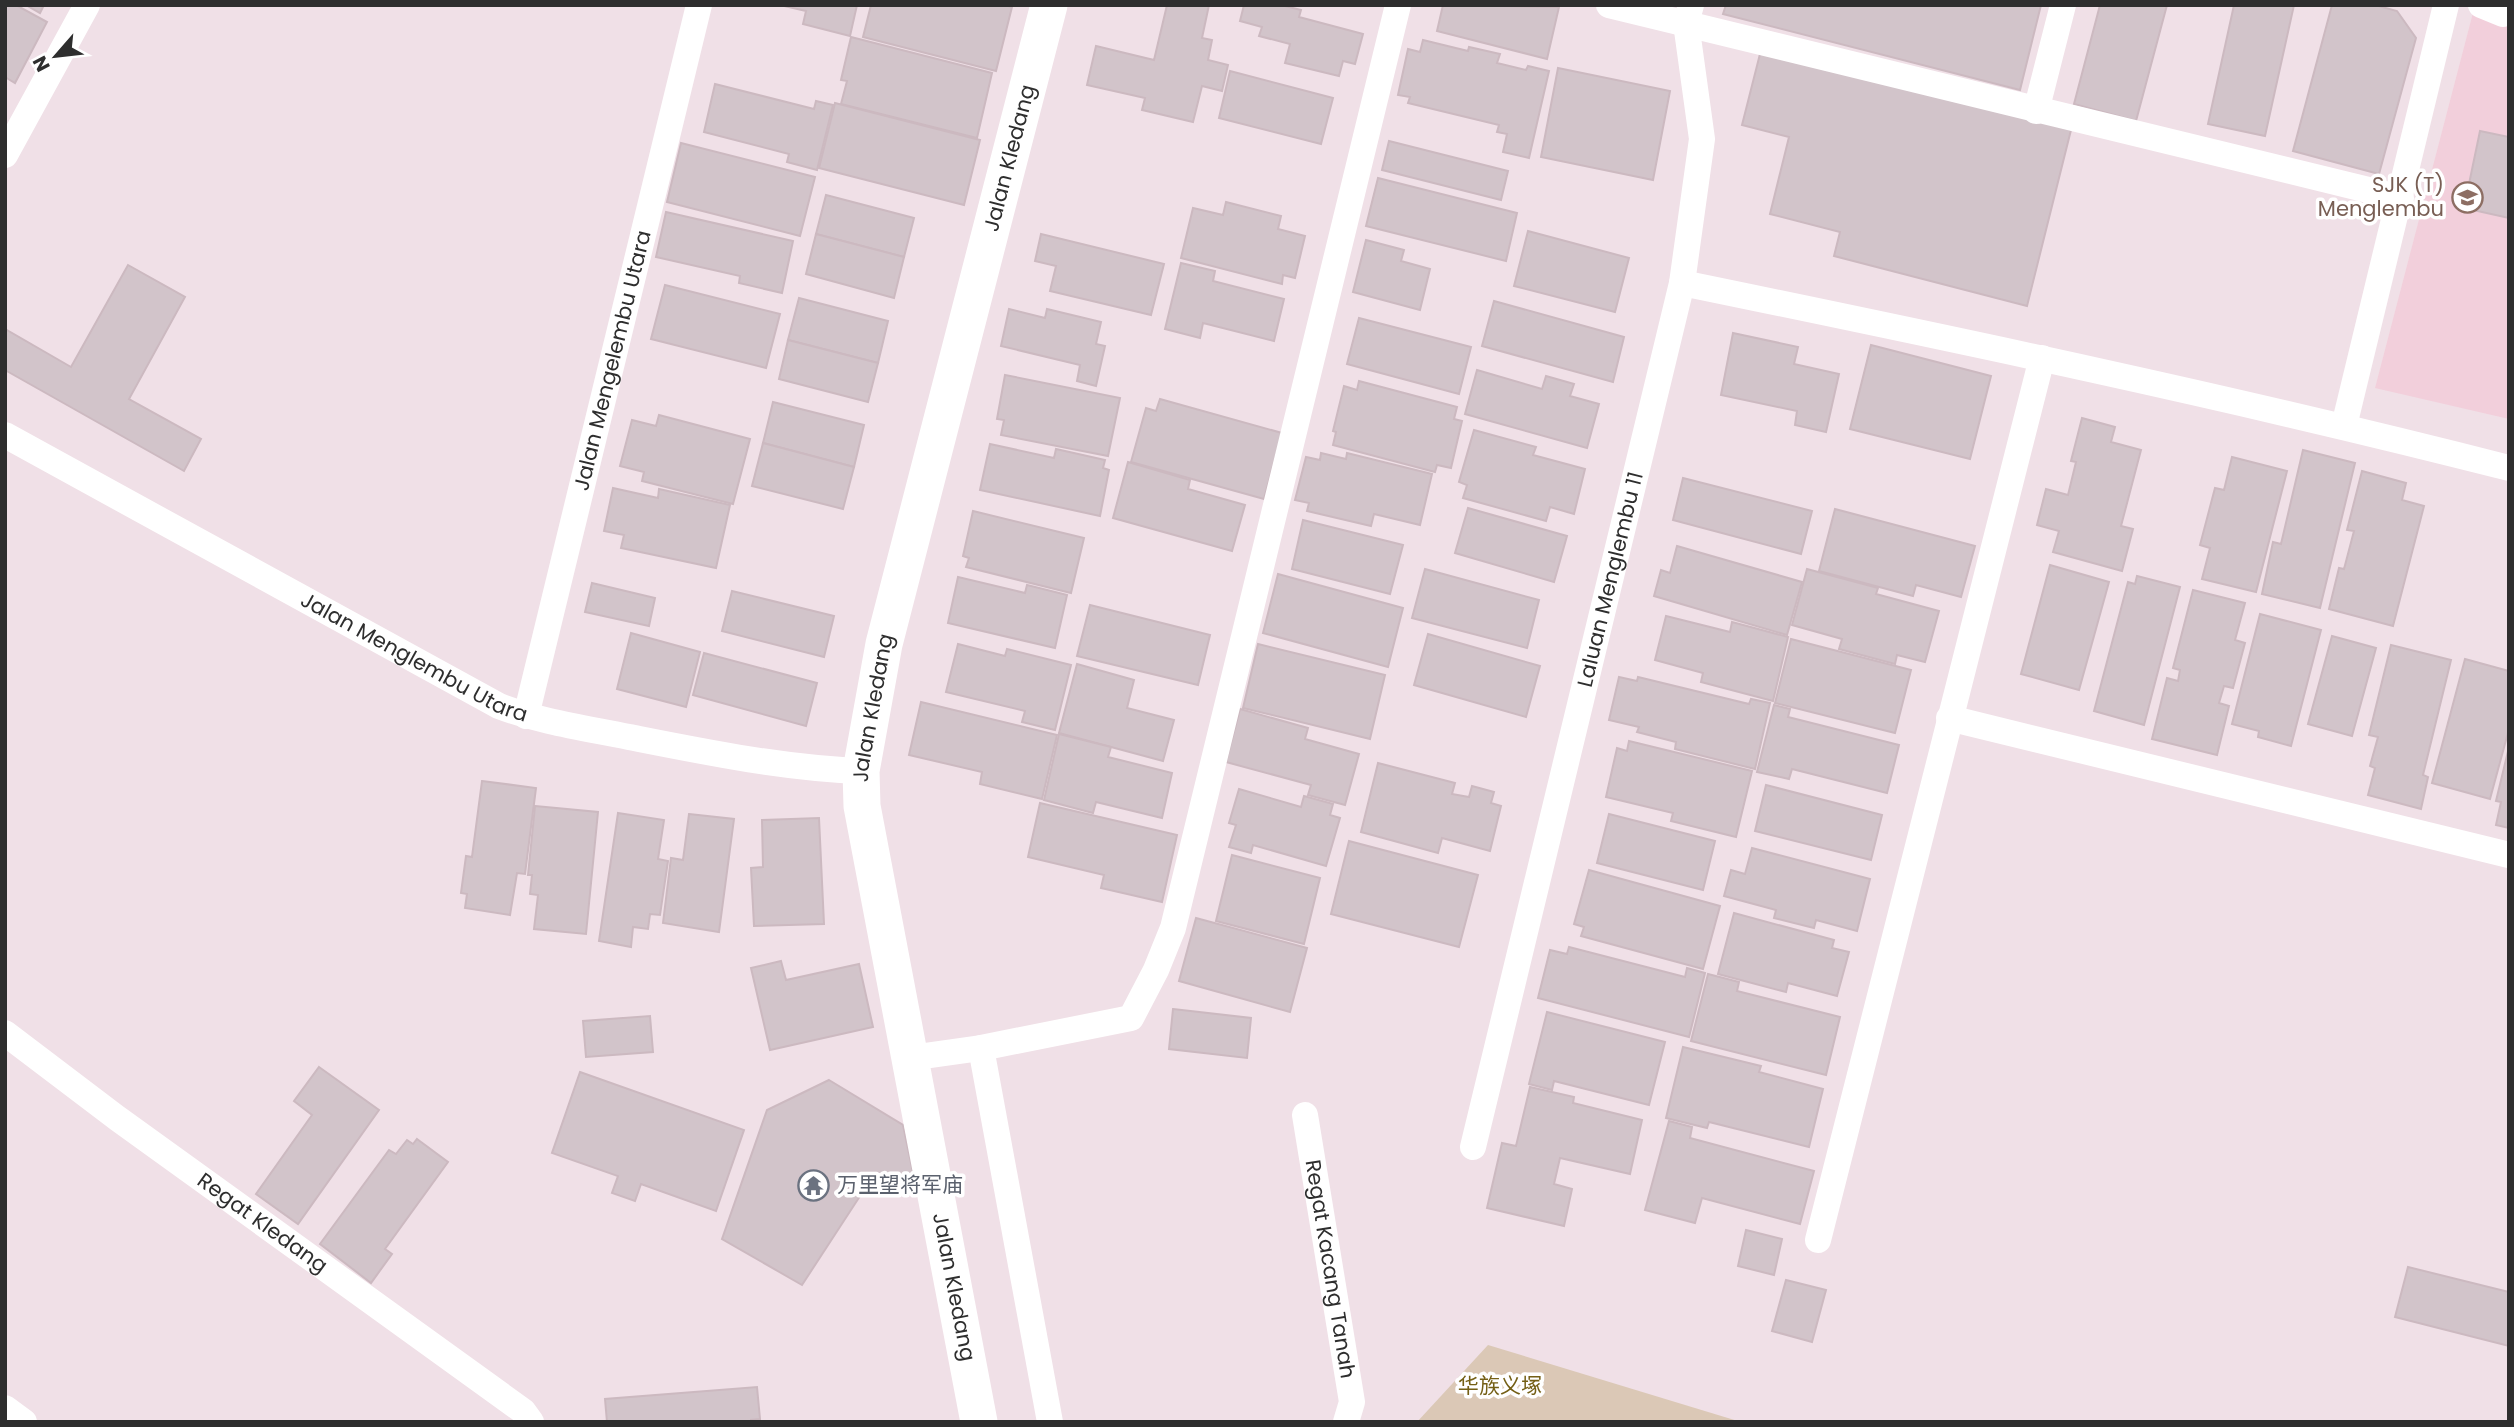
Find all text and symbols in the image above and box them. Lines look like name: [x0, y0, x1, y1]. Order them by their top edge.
north arrow: [21, 21, 91, 91]
text: N: [26, 51, 57, 76]
street label: Jalan Kledang: [976, 81, 1042, 234]
place label: SJK (T) Menglembu: [2318, 170, 2444, 223]
school or university icon: SJK (T) Menglembu: [2450, 180, 2484, 214]
street label: Jalan Mengelembu Utara: [566, 227, 658, 493]
street label: Laluan Menglembu 11: [1570, 469, 1650, 690]
street label: Jalan Menglembu Utara: [296, 585, 531, 729]
street label: Jalan Kledang: [846, 630, 900, 783]
street label: Regat Kacang Tanah: [1299, 1157, 1363, 1380]
street label: Regat Kledang: [192, 1166, 334, 1279]
temple icon: 万里望将军庙: [797, 1168, 831, 1202]
place label: 万里望将军庙: [837, 1170, 963, 1199]
street label: Jalan Kledang: [926, 1210, 983, 1364]
park label: 华族义塚: [1458, 1371, 1542, 1400]

